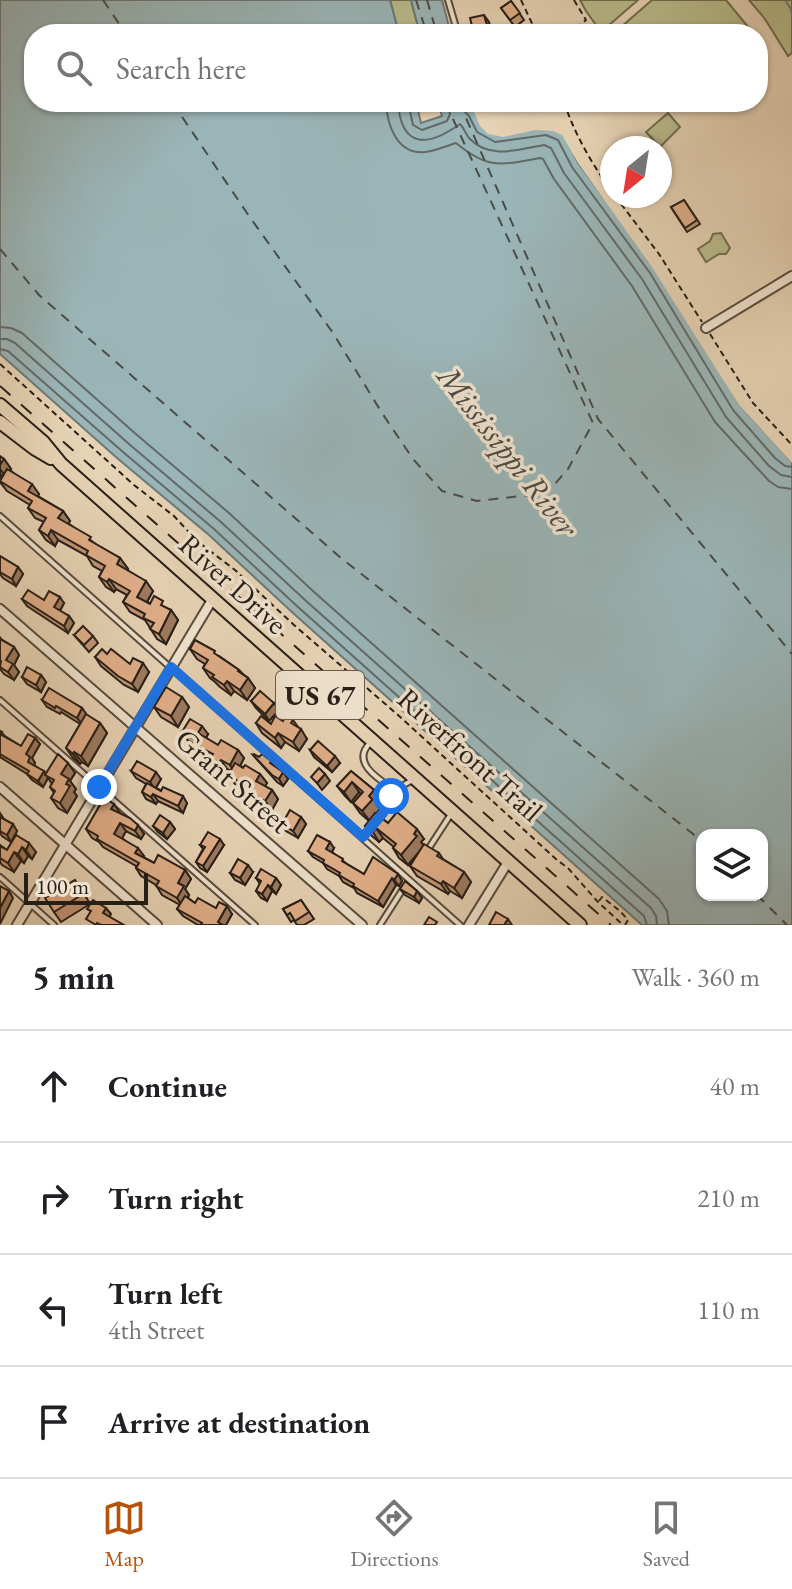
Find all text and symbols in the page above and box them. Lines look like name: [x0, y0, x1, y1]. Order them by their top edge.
search box: [24, 24, 768, 112]
icon: search: [52, 46, 96, 90]
text: Search here: [116, 49, 246, 88]
north arrow: [600, 136, 672, 208]
water label: Mississippi River: [427, 355, 589, 547]
street label: River Drive: [171, 525, 296, 643]
road number: US 67: [276, 671, 364, 719]
street label: Riverfront Trail: [390, 679, 551, 830]
street label: Grant Street: [167, 720, 300, 842]
route end: [81, 769, 117, 805]
route start: [373, 778, 409, 814]
map controls: [696, 829, 768, 901]
button: layers: [696, 829, 768, 901]
scale bar: [24, 869, 148, 905]
text: 100 m: [36, 872, 89, 901]
text: 5 min: [32, 955, 115, 999]
text: Walk · 360 m: [632, 960, 760, 994]
icon: ahead: [32, 1064, 76, 1108]
text: Continue: [108, 1067, 227, 1106]
text: 40 m: [710, 1069, 760, 1103]
icon: right: [32, 1176, 76, 1220]
text: Turn right: [108, 1179, 244, 1218]
text: 210 m: [697, 1181, 760, 1215]
text: Turn left: [108, 1274, 222, 1313]
icon: left: [32, 1288, 76, 1332]
text: 110 m: [697, 1293, 760, 1327]
text: 4th Street: [108, 1313, 204, 1347]
icon: arrive: [32, 1400, 76, 1444]
text: Arrive at destination: [108, 1403, 370, 1442]
tab: Map: [102, 1496, 146, 1573]
tab: Directions: [350, 1496, 439, 1573]
tab: Saved: [643, 1496, 690, 1573]

